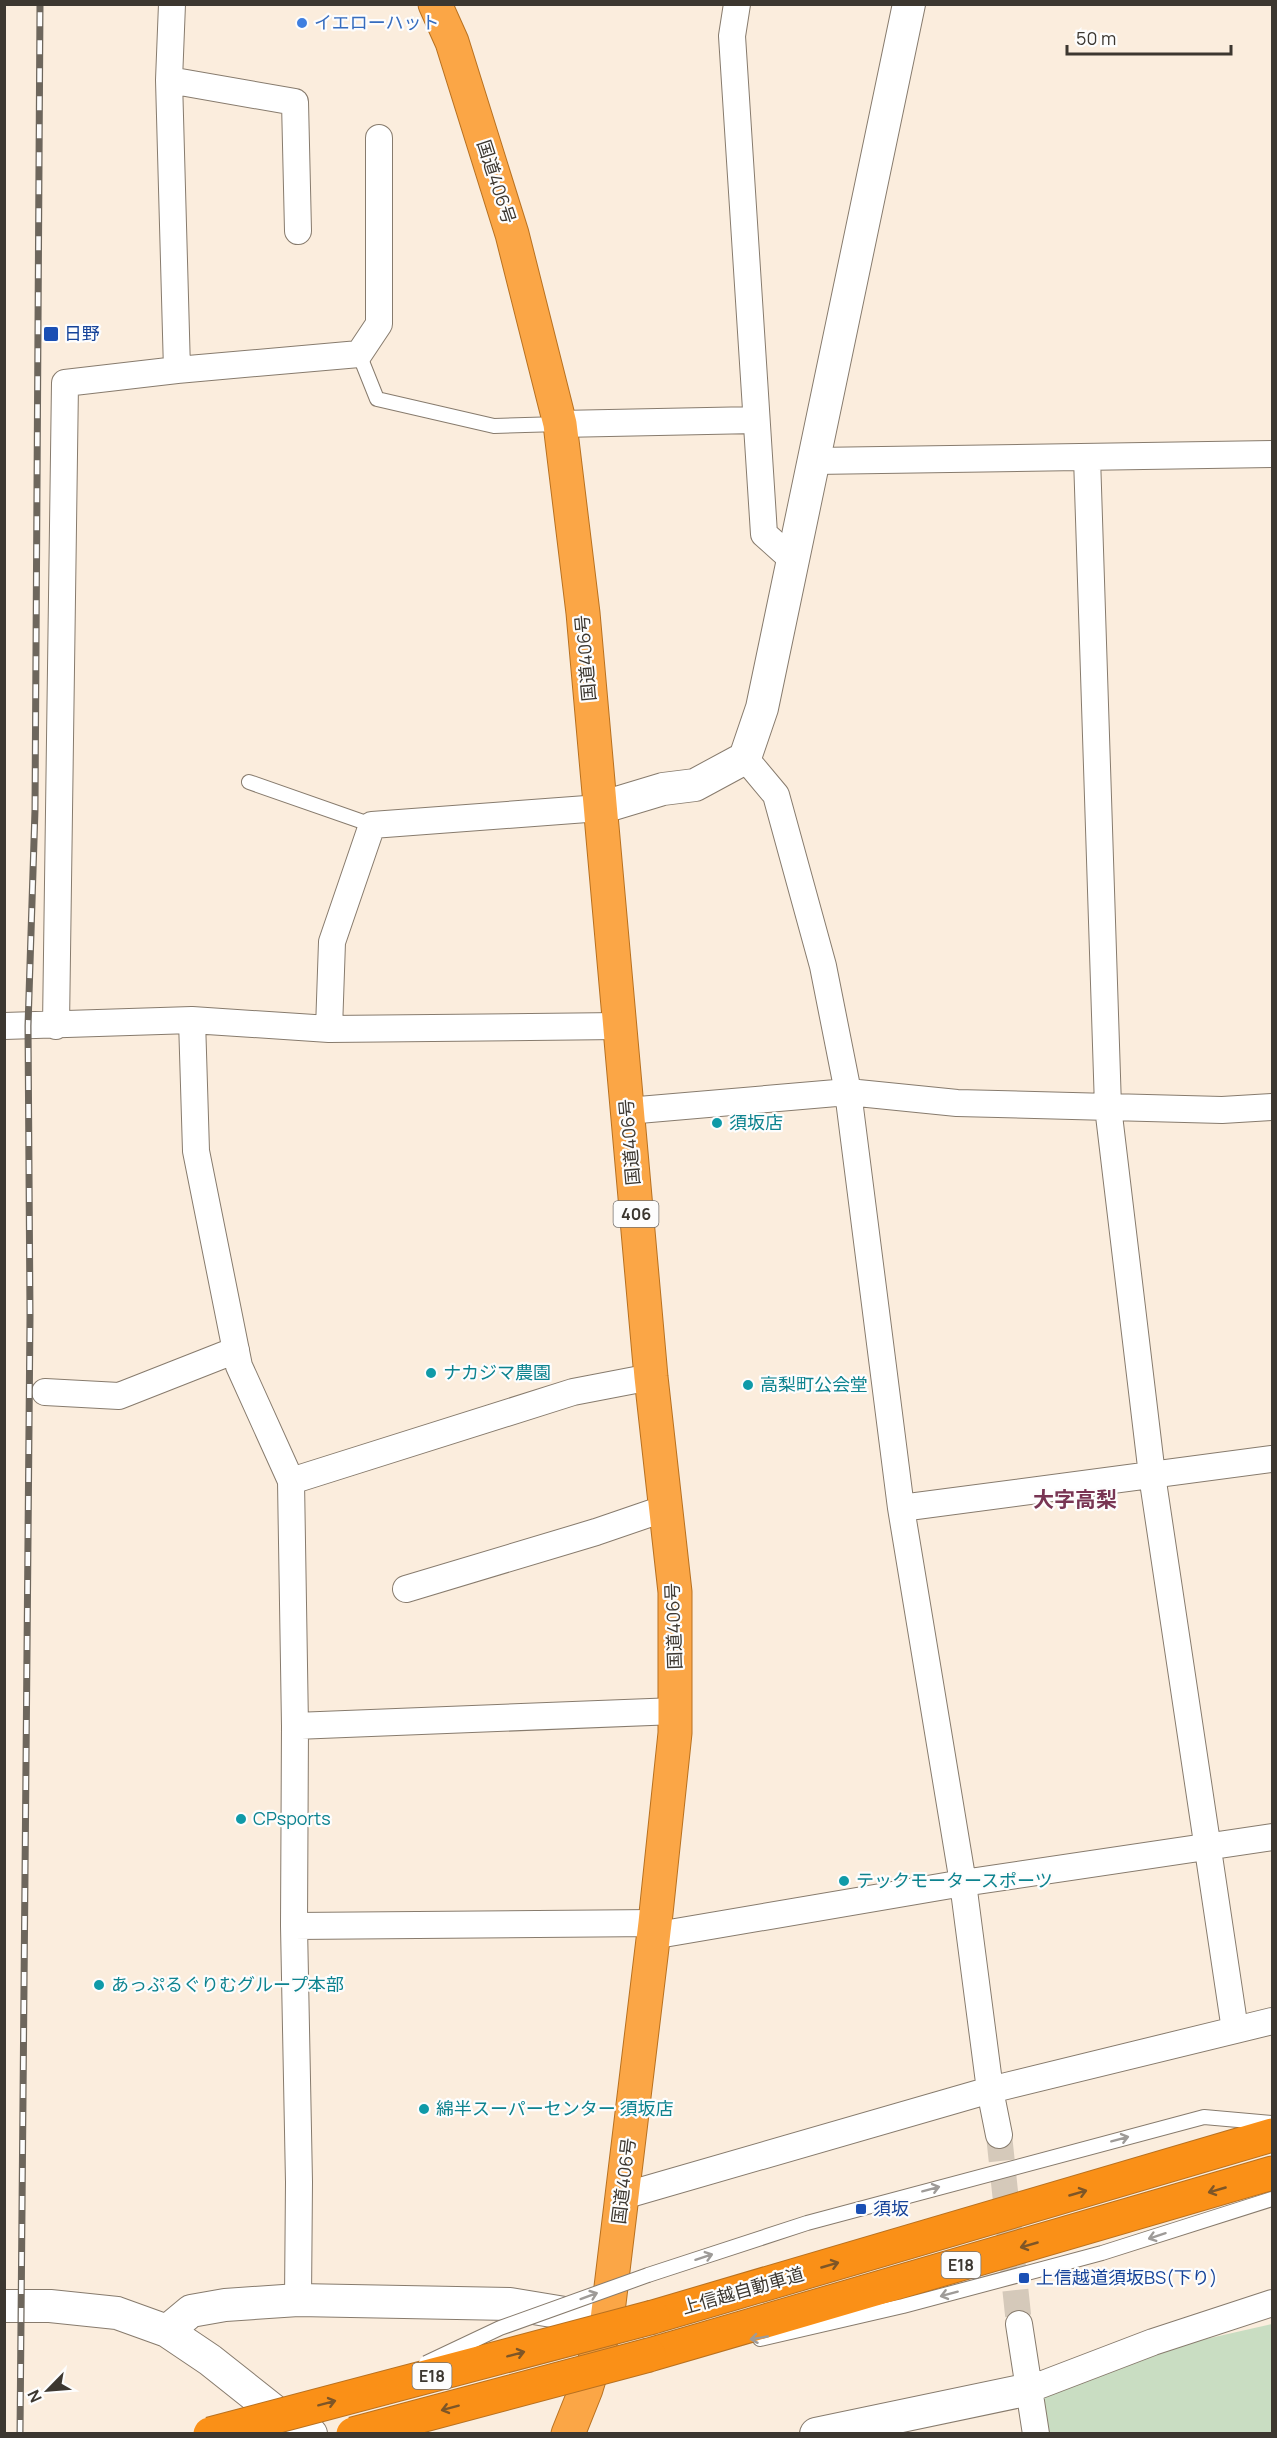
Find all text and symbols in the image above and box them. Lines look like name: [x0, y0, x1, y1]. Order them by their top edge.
place label: イエローハット: [314, 10, 439, 34]
marker: イエローハット: [295, 16, 309, 30]
scale bar: [1067, 18, 1230, 56]
text: 50 m: [1076, 26, 1116, 50]
street label: 国道406号: [472, 137, 522, 227]
place label: 日野: [64, 321, 100, 345]
marker: 日野: [42, 325, 60, 343]
street label: 国道406号: [569, 614, 601, 702]
street label: 国道406号: [613, 1098, 645, 1186]
place label: 須坂店: [729, 1110, 783, 1134]
marker: 須坂店: [710, 1116, 724, 1130]
road number: 406: [614, 1201, 658, 1227]
place label: ナカジマ農園: [443, 1360, 551, 1384]
marker: ナカジマ農園: [424, 1366, 438, 1380]
place label: 高梨町公会堂: [760, 1372, 868, 1396]
marker: 高梨町公会堂: [741, 1378, 755, 1392]
district label: 大字高梨: [1033, 1485, 1117, 1513]
street label: 国道406号: [659, 1582, 687, 1670]
place label: CPsports: [253, 1806, 331, 1830]
marker: CPsports: [234, 1812, 248, 1826]
place label: テックモータースポーツ: [856, 1868, 1053, 1892]
marker: テックモータースポーツ: [837, 1874, 851, 1888]
place label: あっぷるぐりむグループ本部: [111, 1972, 344, 1996]
marker: あっぷるぐりむグループ本部: [92, 1978, 106, 1992]
place label: 綿半スーパーセンター 須坂店: [436, 2096, 673, 2120]
marker: 綿半スーパーセンター 須坂店: [417, 2102, 431, 2116]
one-way arrow: [1110, 2133, 1129, 2144]
street label: 国道406号: [606, 2136, 640, 2225]
one-way arrow: [921, 2183, 940, 2195]
one-way arrow: [1207, 2185, 1226, 2196]
one-way arrow: [1068, 2187, 1087, 2198]
place label: 須坂: [873, 2196, 909, 2220]
marker: 須坂: [854, 2202, 868, 2216]
one-way arrow: [1148, 2231, 1167, 2242]
one-way arrow: [1020, 2240, 1039, 2251]
one-way arrow: [694, 2250, 713, 2261]
road number: E18: [942, 2252, 980, 2278]
one-way arrow: [820, 2259, 839, 2270]
street label: 上信越自動車道: [679, 2261, 807, 2319]
place label: 上信越道須坂BS(下り): [1036, 2265, 1217, 2289]
marker: 上信越道須坂BS(下り): [1017, 2271, 1031, 2285]
one-way arrow: [579, 2289, 598, 2300]
one-way arrow: [940, 2289, 959, 2300]
one-way arrow: [750, 2333, 769, 2344]
one-way arrow: [506, 2347, 525, 2359]
north arrow: [18, 2360, 78, 2420]
road number: E18: [412, 2363, 452, 2389]
text: N: [22, 2386, 47, 2406]
one-way arrow: [318, 2397, 337, 2409]
one-way arrow: [441, 2402, 460, 2414]

